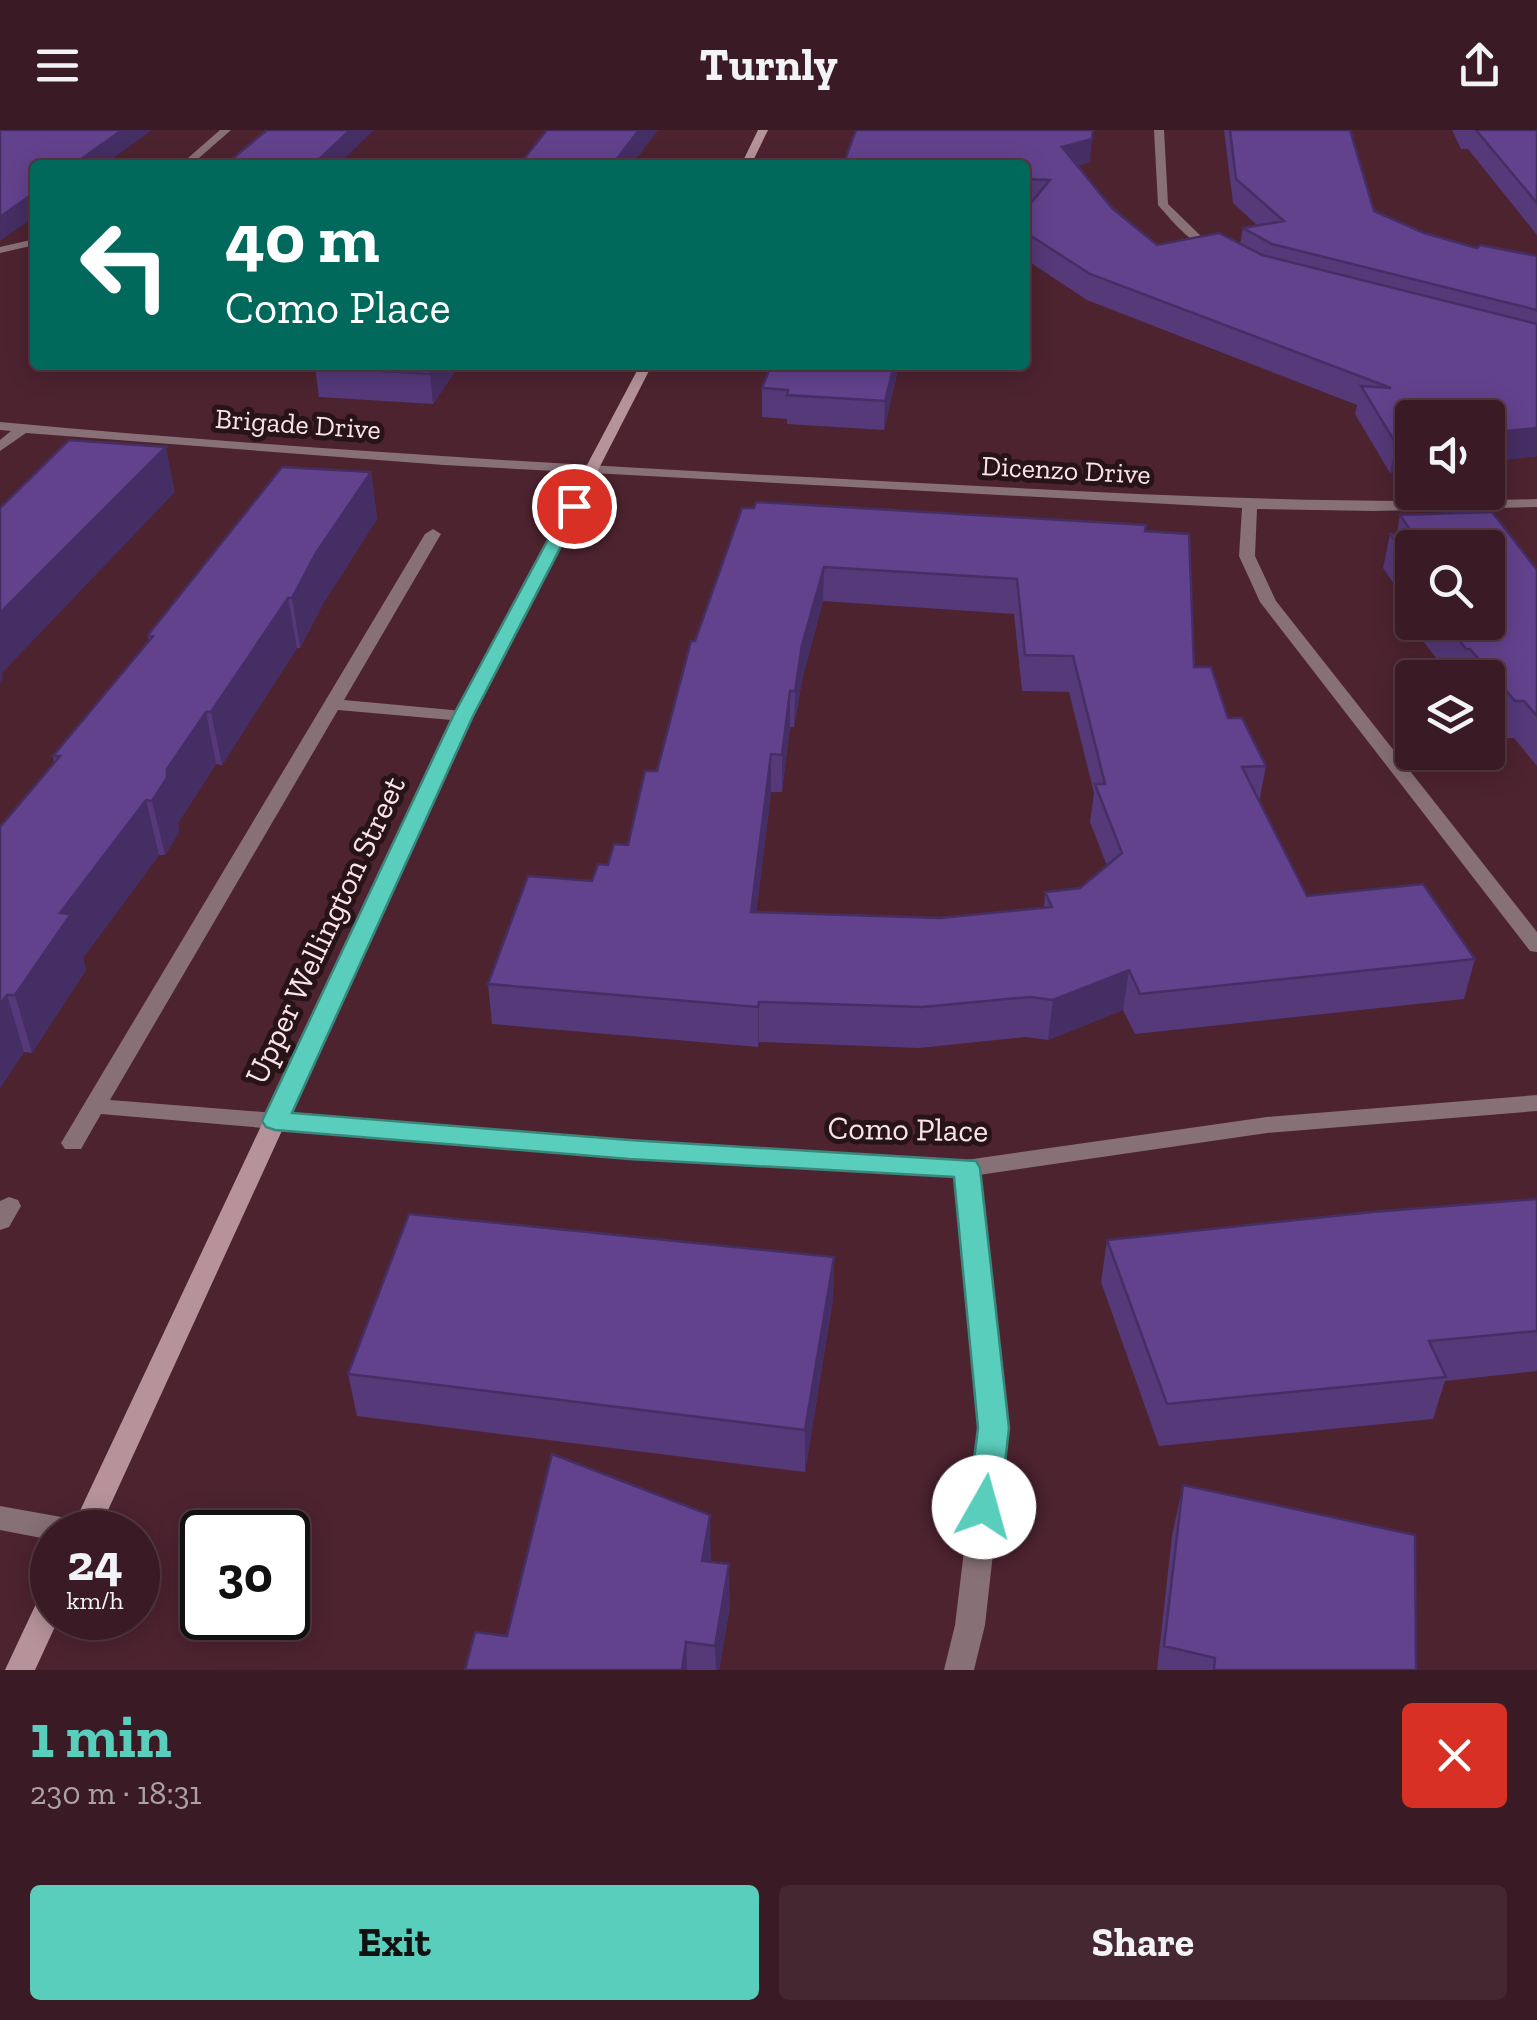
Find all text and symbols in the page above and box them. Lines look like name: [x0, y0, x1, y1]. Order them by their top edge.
icon: menu: [30, 38, 85, 93]
text: Turnly: [699, 38, 838, 92]
icon: share: [1452, 38, 1507, 93]
text: 40 m: [225, 196, 380, 280]
icon: left: [60, 200, 190, 330]
text: Como Place: [225, 281, 451, 335]
map controls: [1395, 400, 1505, 770]
button: sound: [1395, 400, 1505, 510]
street label: Brigade Drive: [214, 402, 382, 446]
street label: Dicenzo Drive: [981, 449, 1151, 491]
pin: [532, 464, 617, 549]
icon: arrive: [547, 479, 602, 534]
button: search: [1395, 530, 1505, 640]
button: layers: [1395, 660, 1505, 770]
street label: Upper Wellington Street: [237, 770, 413, 1090]
street label: Como Place: [827, 1109, 989, 1149]
position arrow: [932, 1455, 1036, 1559]
speed limit sign: 30: [180, 1510, 310, 1640]
text: 24: [67, 1533, 123, 1593]
text: km/h: [66, 1585, 124, 1615]
text: 1 min: [30, 1700, 172, 1772]
button: close: [1402, 1703, 1507, 1808]
text: 230 m · 18:31: [30, 1774, 202, 1812]
button: Exit: [30, 1885, 759, 2000]
button: Share: [779, 1885, 1507, 2000]

